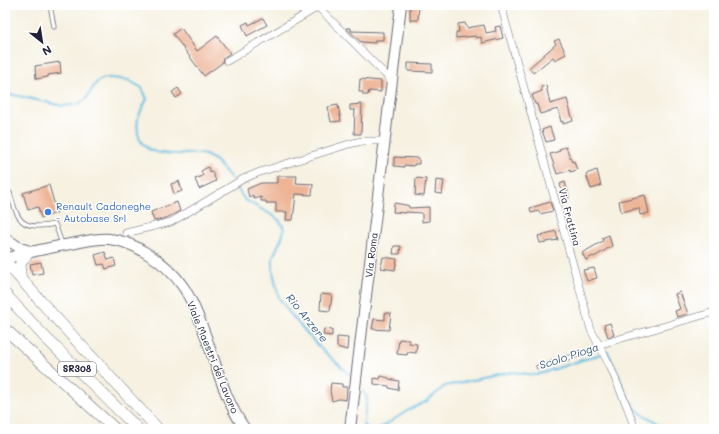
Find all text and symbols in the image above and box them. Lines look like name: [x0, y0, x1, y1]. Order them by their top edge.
north arrow: [22, 22, 62, 62]
text: N: [40, 43, 55, 60]
street label: Via Frattina: [556, 187, 584, 247]
place label: Renault Cadoneghe - Autobase Srl: [56, 199, 151, 225]
marker: Renault Cadoneghe - Autobase Srl: [43, 207, 53, 217]
street label: Via Roma: [361, 232, 381, 278]
water label: Rio Arzere: [283, 290, 332, 345]
street label: Viale Maestri del Lavoro: [184, 299, 242, 416]
water label: Scolo Pioga: [537, 339, 601, 372]
road number: SR308: [58, 362, 96, 376]

